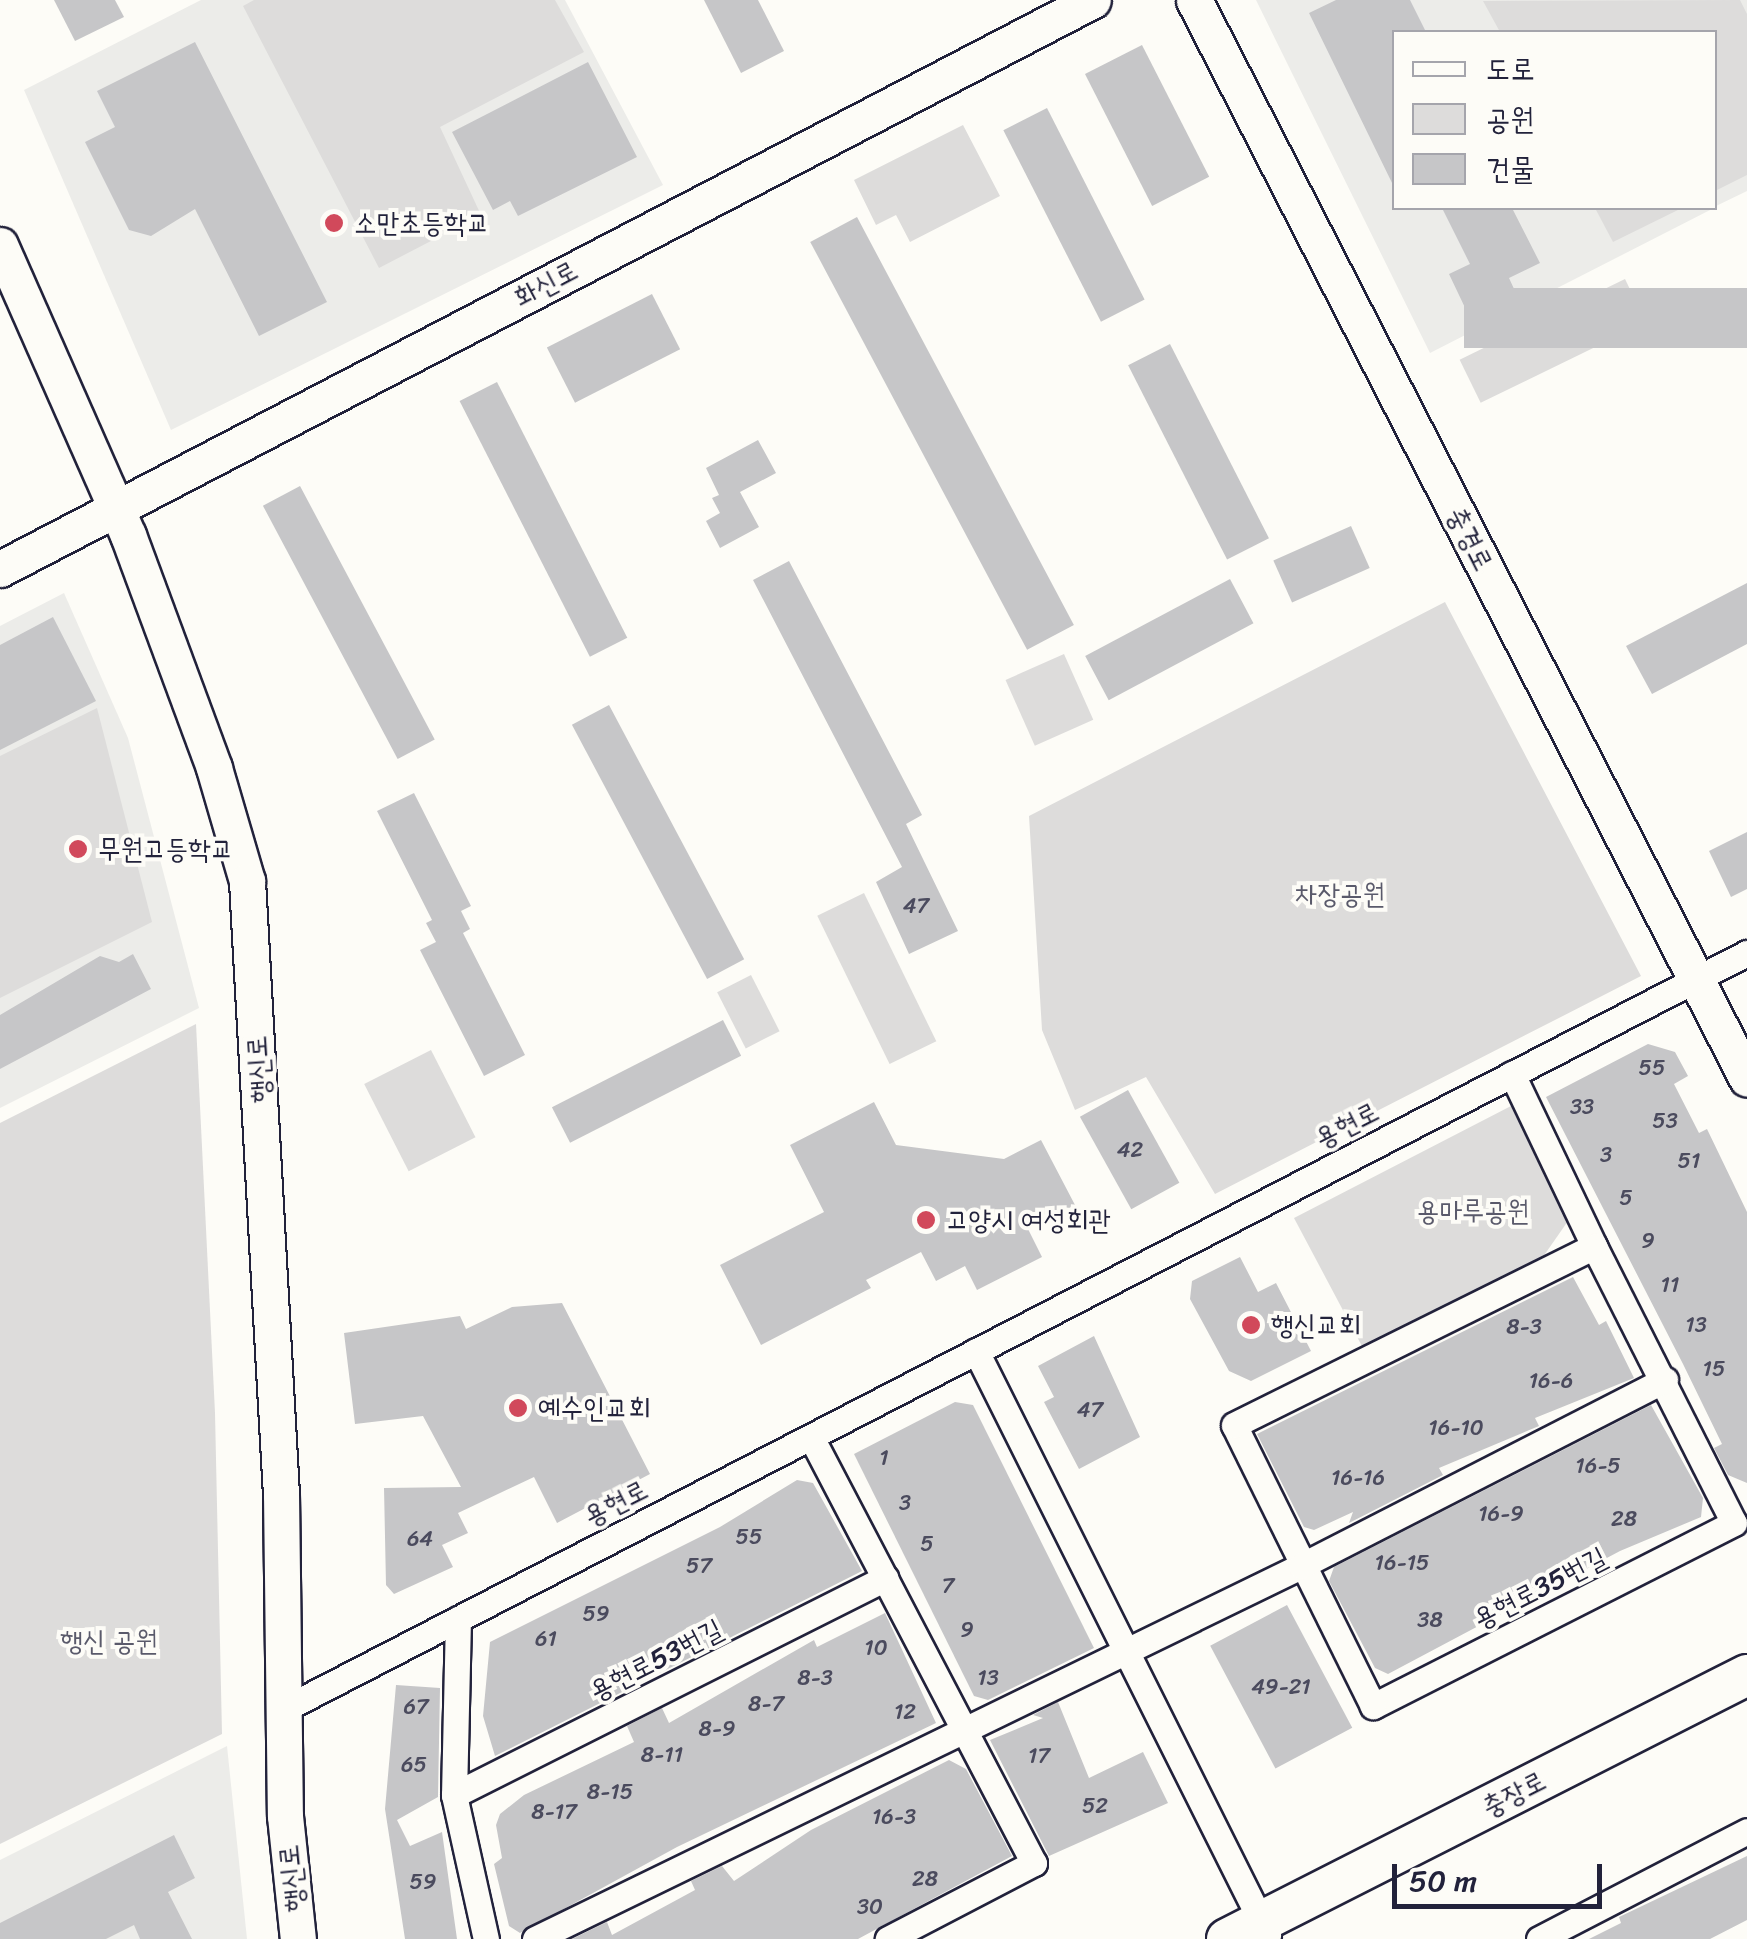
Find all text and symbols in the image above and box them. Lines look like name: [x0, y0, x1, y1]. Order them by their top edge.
legend: [1392, 30, 1717, 210]
text: 도로: [1486, 42, 1534, 96]
text: 공원: [1486, 92, 1534, 146]
text: 건물: [1486, 142, 1534, 196]
place label: 소만초등학교: [354, 206, 489, 240]
marker: 소만초등학교: [323, 212, 345, 234]
street label: 화신로: [508, 253, 584, 315]
street label: 충경로: [1440, 501, 1500, 577]
place label: 무원고등학교: [98, 832, 233, 866]
marker: 무원고등학교: [67, 838, 89, 860]
park label: 차장공원: [1295, 877, 1385, 911]
house number: 47: [903, 893, 929, 919]
street label: 행신로: [240, 1034, 278, 1104]
house number: 55: [1639, 1055, 1665, 1081]
house number: 33: [1570, 1094, 1594, 1120]
street label: 용현로: [1309, 1095, 1385, 1155]
house number: 53: [1652, 1108, 1678, 1134]
house number: 42: [1117, 1137, 1143, 1163]
house number: 3: [1600, 1142, 1612, 1168]
house number: 51: [1678, 1148, 1700, 1174]
house number: 5: [1619, 1185, 1633, 1211]
park label: 용마루공원: [1417, 1194, 1529, 1228]
place label: 고양시 여성회관: [946, 1203, 1111, 1237]
marker: 고양시 여성회관: [915, 1209, 937, 1231]
house number: 9: [1641, 1228, 1655, 1254]
house number: 11: [1661, 1272, 1679, 1298]
place label: 행신교회: [1271, 1308, 1361, 1342]
house number: 13: [1685, 1312, 1707, 1338]
marker: 행신교회: [1240, 1314, 1262, 1336]
house number: 8-3: [1506, 1314, 1542, 1340]
house number: 15: [1703, 1356, 1725, 1382]
house number: 16-6: [1529, 1368, 1573, 1394]
place label: 예수인교회: [538, 1391, 651, 1425]
marker: 예수인교회: [507, 1397, 529, 1419]
house number: 47: [1077, 1397, 1103, 1423]
house number: 16-10: [1428, 1415, 1484, 1441]
house number: 1: [879, 1445, 889, 1471]
house number: 16-5: [1575, 1453, 1621, 1479]
house number: 16-16: [1331, 1465, 1385, 1491]
street label: 용현로: [578, 1473, 654, 1533]
house number: 3: [899, 1490, 911, 1516]
house number: 16-9: [1478, 1501, 1524, 1527]
house number: 28: [1611, 1506, 1637, 1532]
house number: 55: [736, 1524, 762, 1550]
house number: 64: [407, 1526, 433, 1552]
house number: 5: [920, 1531, 934, 1557]
street label: 용현로35번길: [1468, 1540, 1612, 1636]
house number: 16-15: [1374, 1550, 1430, 1576]
house number: 57: [686, 1553, 712, 1579]
house number: 7: [942, 1573, 954, 1599]
house number: 59: [583, 1601, 609, 1627]
house number: 38: [1417, 1607, 1443, 1633]
street label: 용현로53번길: [584, 1612, 728, 1708]
house number: 9: [960, 1617, 974, 1643]
park label: 행신 공원: [60, 1624, 158, 1658]
house number: 61: [535, 1626, 557, 1652]
house number: 10: [864, 1635, 888, 1661]
house number: 8-3: [797, 1665, 833, 1691]
house number: 13: [977, 1665, 999, 1691]
house number: 49-21: [1251, 1674, 1311, 1700]
house number: 8-7: [748, 1691, 784, 1717]
house number: 67: [403, 1694, 429, 1720]
house number: 12: [894, 1699, 916, 1725]
house number: 8-9: [699, 1716, 735, 1742]
house number: 8-11: [641, 1742, 683, 1768]
house number: 17: [1028, 1743, 1050, 1769]
house number: 65: [401, 1752, 427, 1778]
street label: 충장로: [1476, 1764, 1552, 1824]
house number: 8-15: [587, 1779, 633, 1805]
house number: 52: [1082, 1793, 1108, 1819]
house number: 8-17: [531, 1799, 577, 1825]
house number: 16-3: [872, 1804, 916, 1830]
street label: 행신로: [272, 1843, 312, 1913]
scale bar: [1397, 1844, 1607, 1906]
text: 50 m: [1409, 1854, 1477, 1908]
house number: 28: [912, 1866, 938, 1892]
house number: 59: [410, 1869, 436, 1895]
house number: 30: [857, 1894, 883, 1920]

